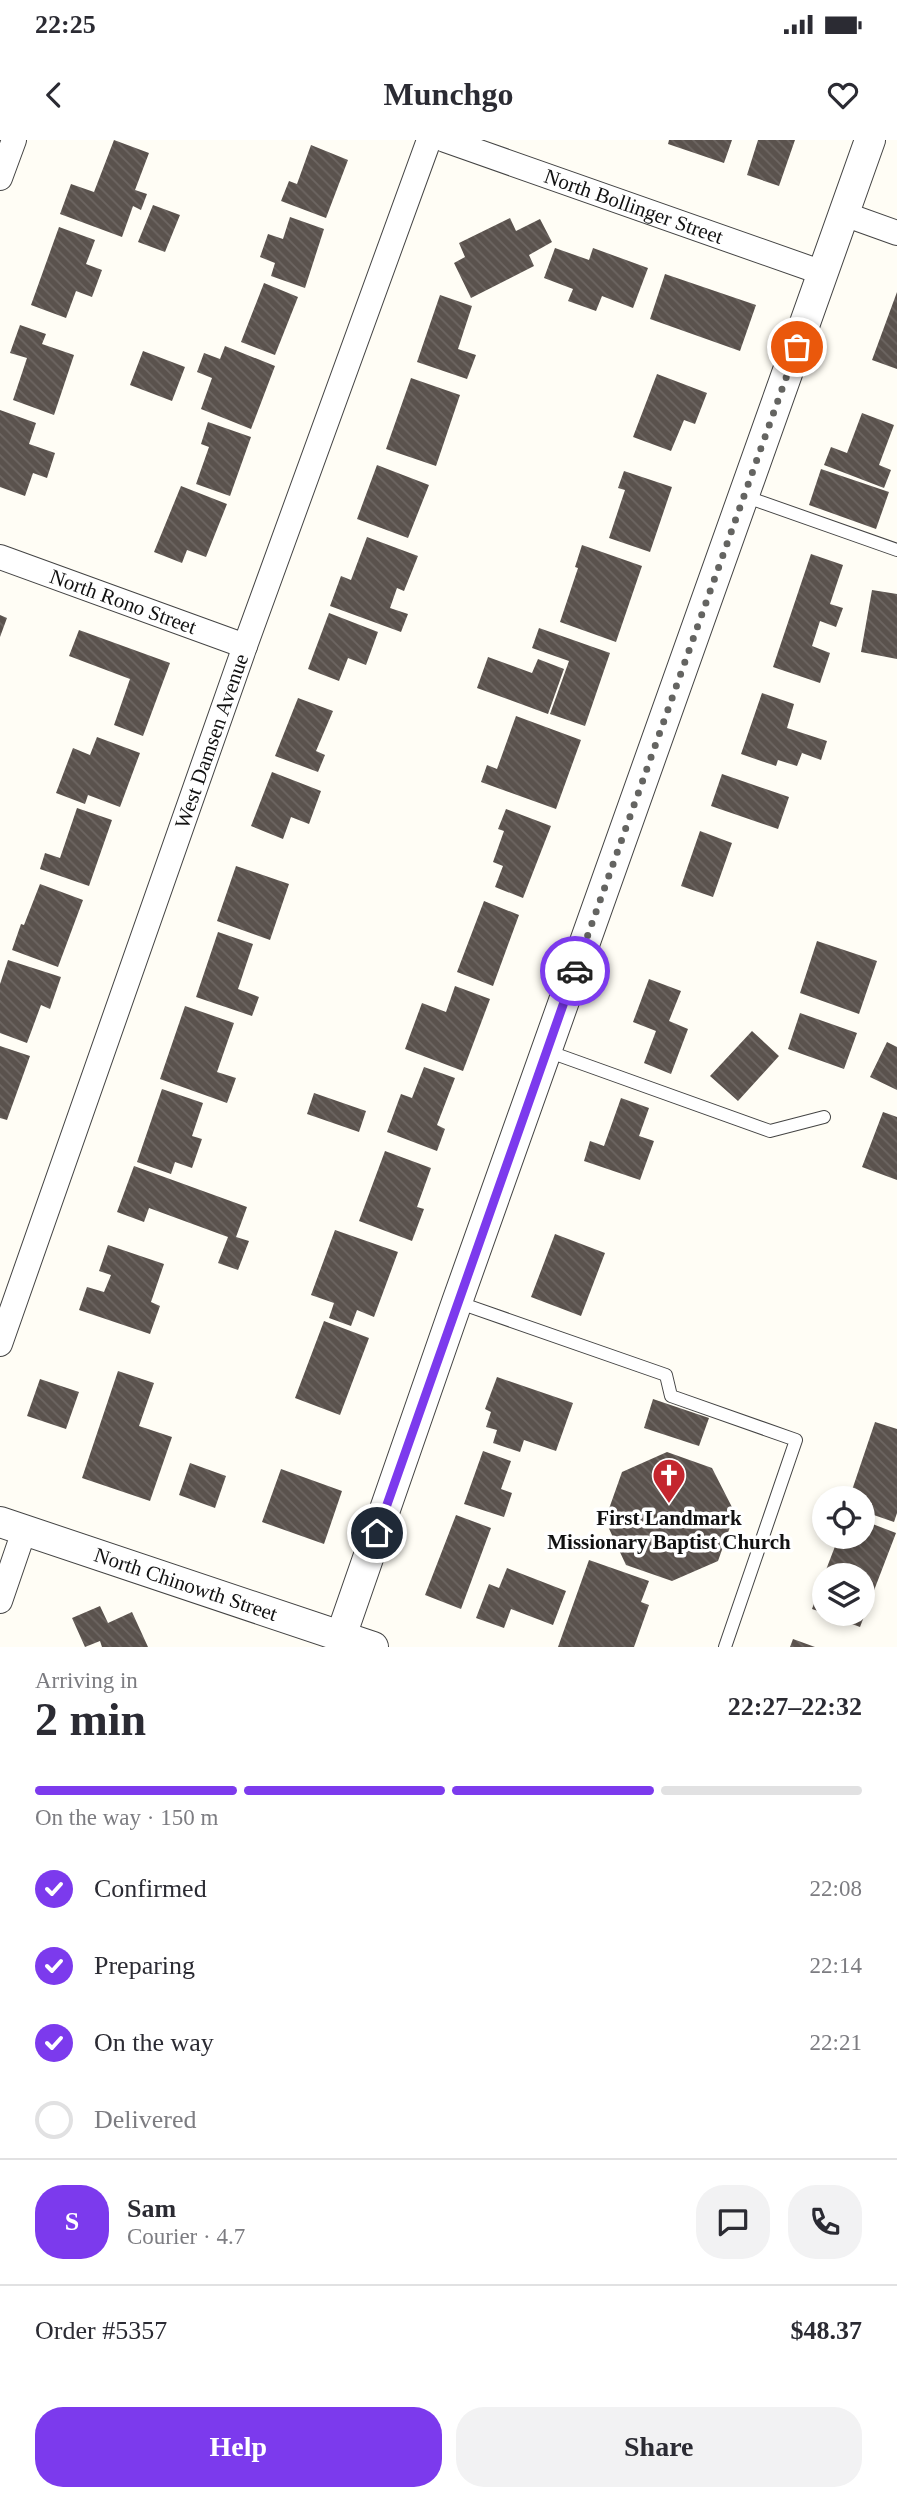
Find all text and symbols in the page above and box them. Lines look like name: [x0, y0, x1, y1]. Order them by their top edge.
text: 22:25: [35, 10, 96, 39]
icon: back: [35, 76, 73, 114]
text: Munchgo: [384, 76, 513, 112]
icon: heart: [824, 76, 862, 114]
street label: North Bollinger Street: [541, 164, 726, 249]
pin: [767, 317, 827, 377]
icon: bag: [778, 328, 816, 366]
street label: North Rono Street: [47, 564, 200, 639]
street label: West Damsen Avenue: [170, 651, 253, 832]
courier: [540, 936, 610, 1006]
icon: car: [556, 952, 594, 990]
church icon: First Landmark Missionary Baptist Church: [650, 1456, 688, 1505]
map controls: [812, 1486, 875, 1626]
button: locate: [812, 1486, 875, 1549]
pin: [347, 1503, 407, 1563]
place label: First Landmark Missionary Baptist Church: [547, 1506, 791, 1554]
icon: home: [358, 1514, 396, 1552]
street label: North Chinowth Street: [91, 1542, 281, 1626]
button: layers: [812, 1563, 875, 1626]
text: Arriving in: [35, 1668, 138, 1693]
text: 22:27–22:32: [728, 1692, 862, 1721]
text: 2 min: [35, 1694, 146, 1745]
text: On the way · 150 m: [35, 1805, 218, 1830]
icon: check: [35, 1870, 73, 1908]
text: Confirmed: [94, 1874, 207, 1903]
text: 22:08: [810, 1876, 862, 1901]
icon: check: [35, 1947, 73, 1985]
text: Preparing: [94, 1951, 195, 1980]
text: 22:14: [810, 1953, 862, 1978]
icon: check: [35, 2024, 73, 2062]
text: On the way: [94, 2028, 214, 2057]
text: 22:21: [810, 2030, 862, 2055]
text: Delivered: [94, 2105, 197, 2134]
button: chat: [696, 2185, 770, 2259]
button: phone: [788, 2185, 862, 2259]
text: Sam: [127, 2194, 176, 2223]
text: S: [65, 2207, 79, 2236]
text: Courier · 4.7: [127, 2224, 245, 2249]
text: Order #5357: [35, 2316, 167, 2345]
text: $48.37: [791, 2316, 862, 2345]
button: Help: [35, 2407, 442, 2487]
button: Share: [456, 2407, 862, 2487]

